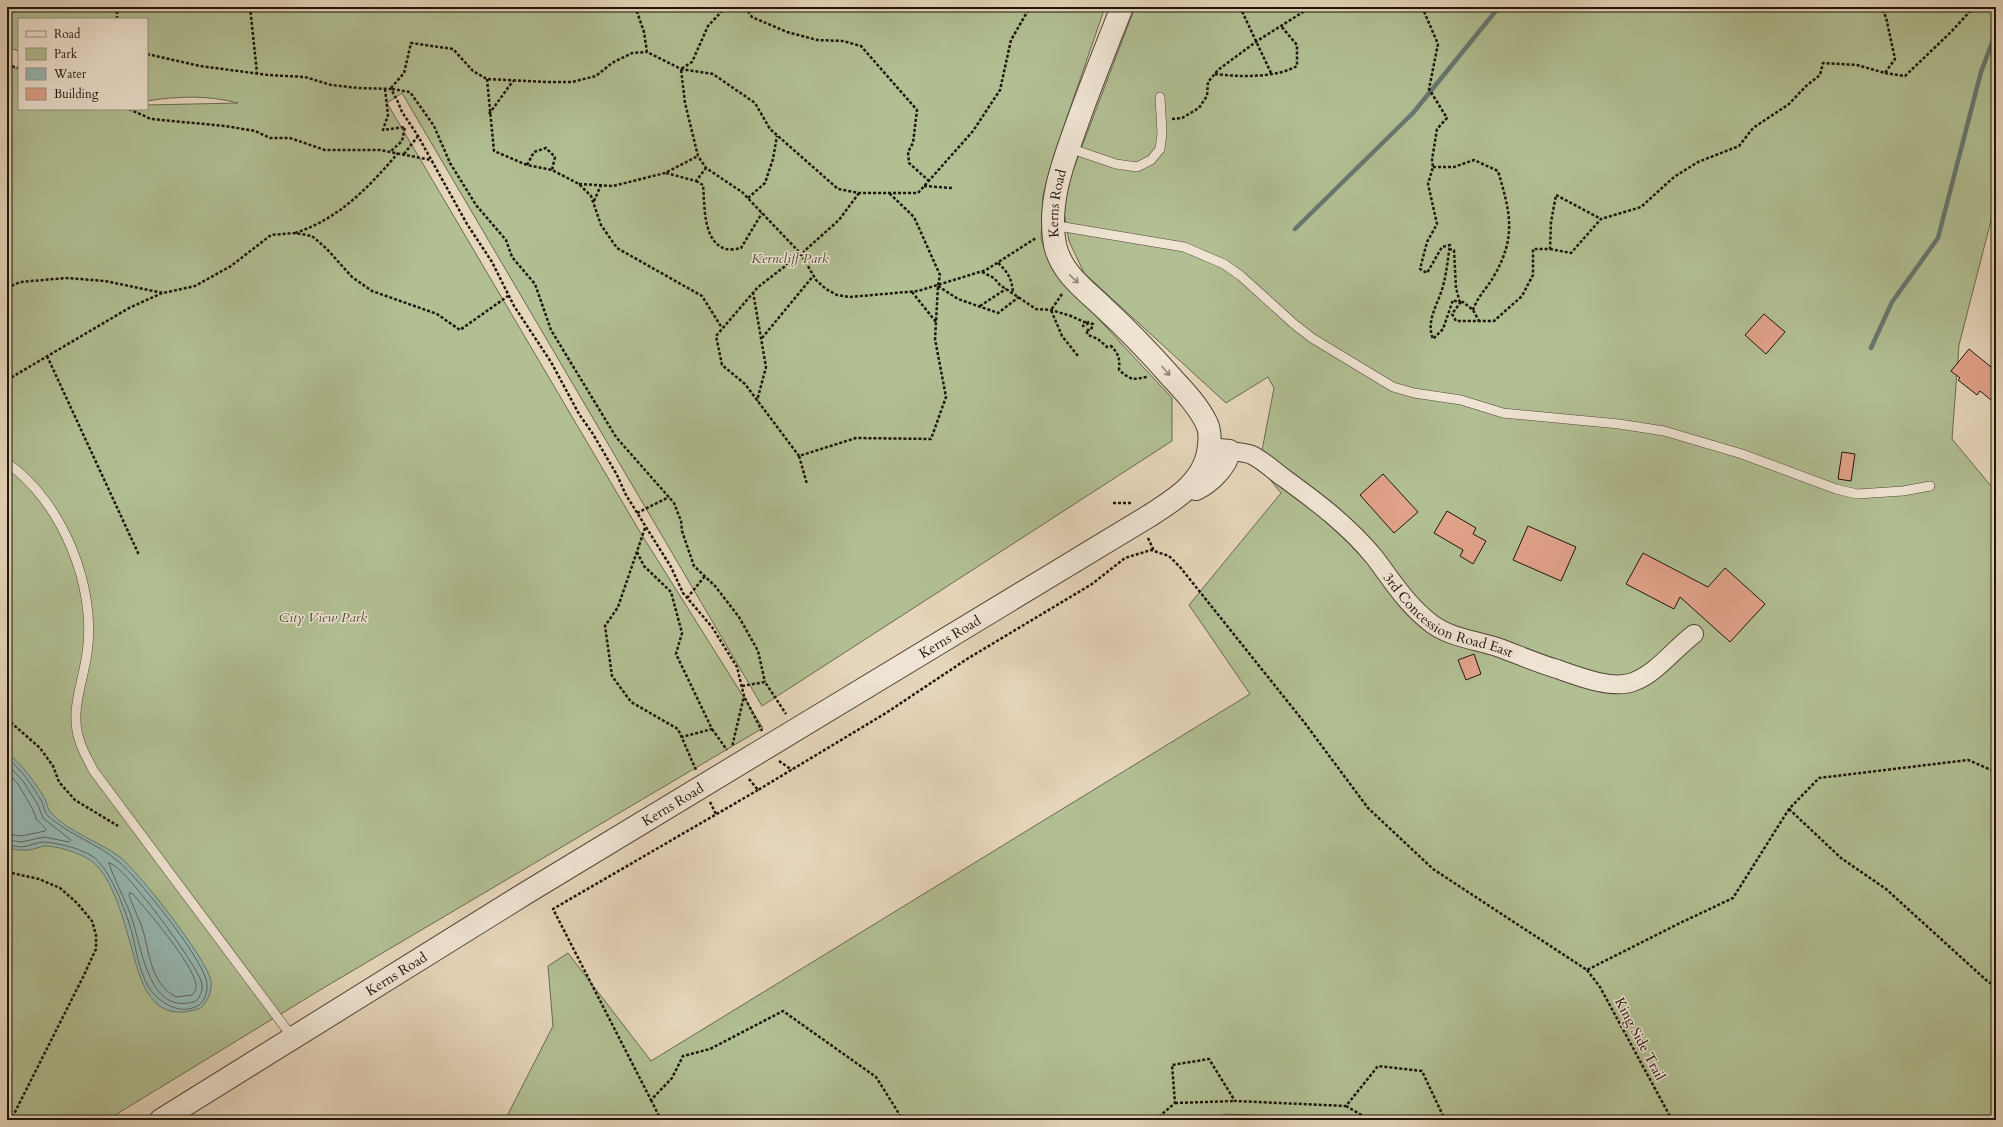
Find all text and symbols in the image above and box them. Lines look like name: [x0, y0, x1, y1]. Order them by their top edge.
legend: [18, 18, 148, 110]
text: Road: [54, 26, 81, 42]
text: Park: [54, 46, 78, 62]
text: Water: [53, 66, 87, 82]
text: Building: [54, 86, 99, 102]
street label: Kerns Road: [1043, 166, 1071, 238]
park label: Kerncliff Park: [751, 249, 829, 268]
one-way arrow: [1069, 275, 1079, 284]
one-way arrow: [1161, 366, 1171, 376]
street label: 3rd Concession Road East: [1379, 569, 1516, 662]
park label: City View Park: [279, 608, 367, 627]
street label: Kerns Road: [915, 610, 985, 663]
street label: Kerns Road: [638, 778, 707, 830]
street label: Kerns Road: [362, 947, 431, 1000]
street label: King Side Trail: [1610, 994, 1670, 1084]

